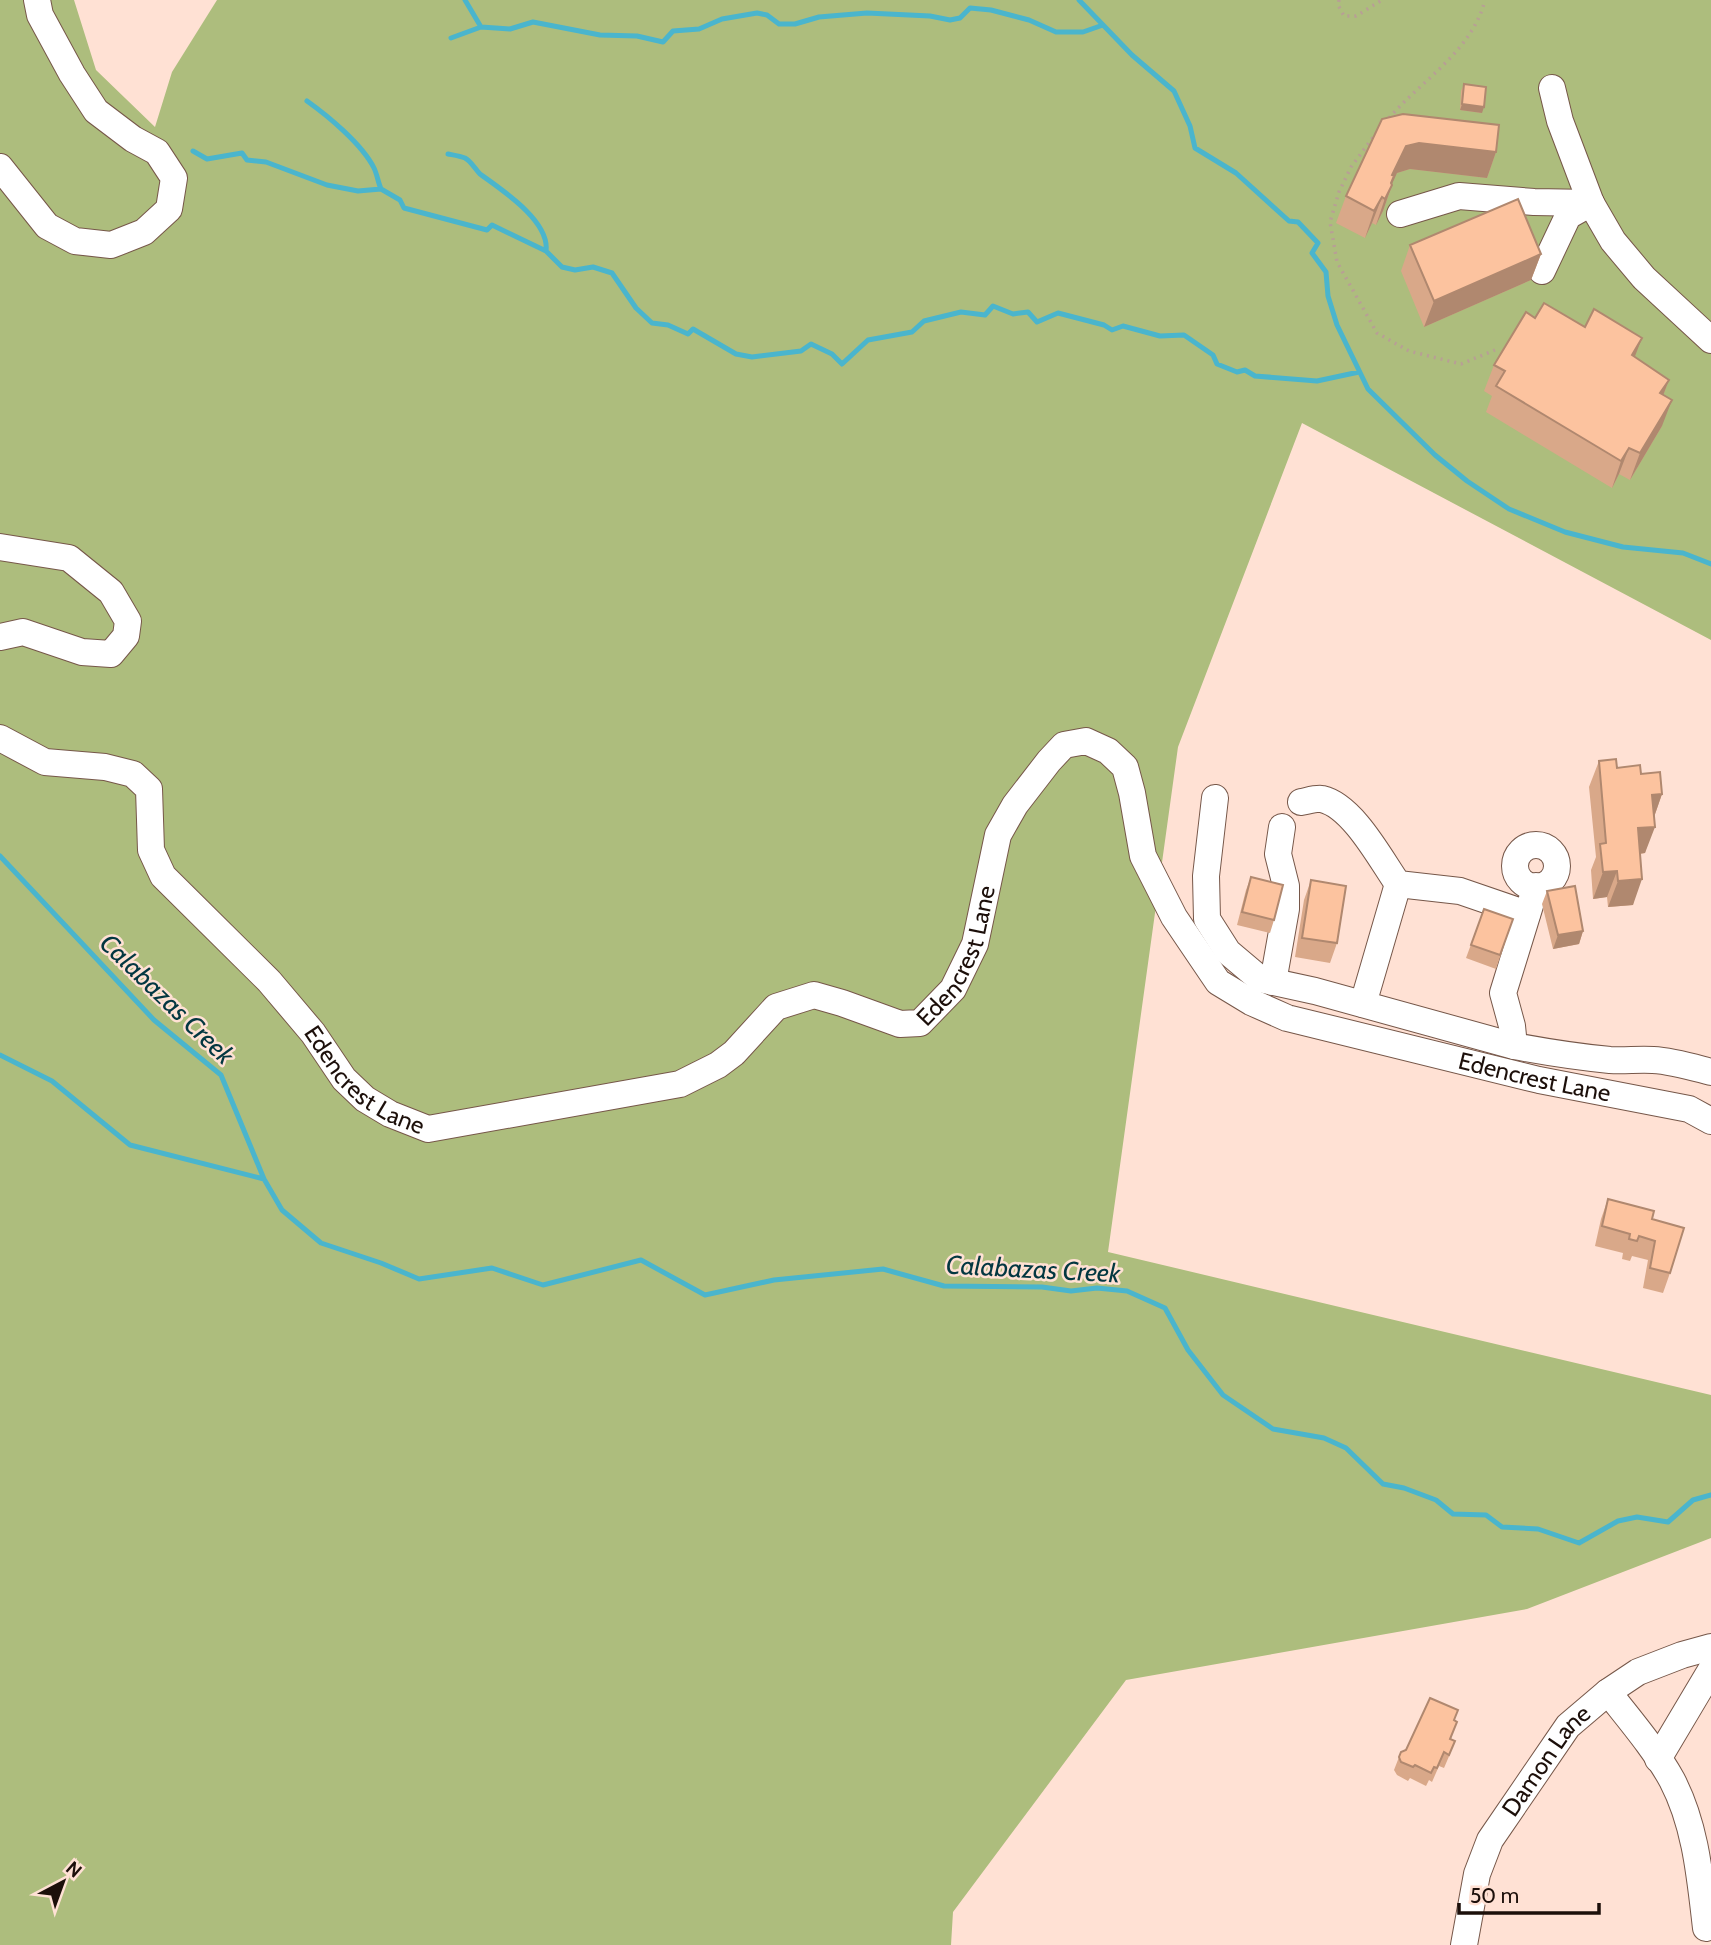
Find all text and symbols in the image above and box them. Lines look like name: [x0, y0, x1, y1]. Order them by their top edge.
street label: Edencrest Lane: [910, 883, 1001, 1032]
water label: Calabazas Creek: [93, 927, 241, 1072]
street label: Edencrest Lane: [298, 1020, 429, 1140]
street label: Edencrest Lane: [1455, 1046, 1613, 1108]
water label: Calabazas Creek: [945, 1248, 1122, 1290]
street label: Damon Lane: [1496, 1698, 1596, 1822]
north arrow: [28, 1847, 98, 1917]
text: N: [61, 1856, 86, 1883]
scale bar: [1459, 1871, 1599, 1915]
text: 50 m: [1470, 1883, 1519, 1908]

